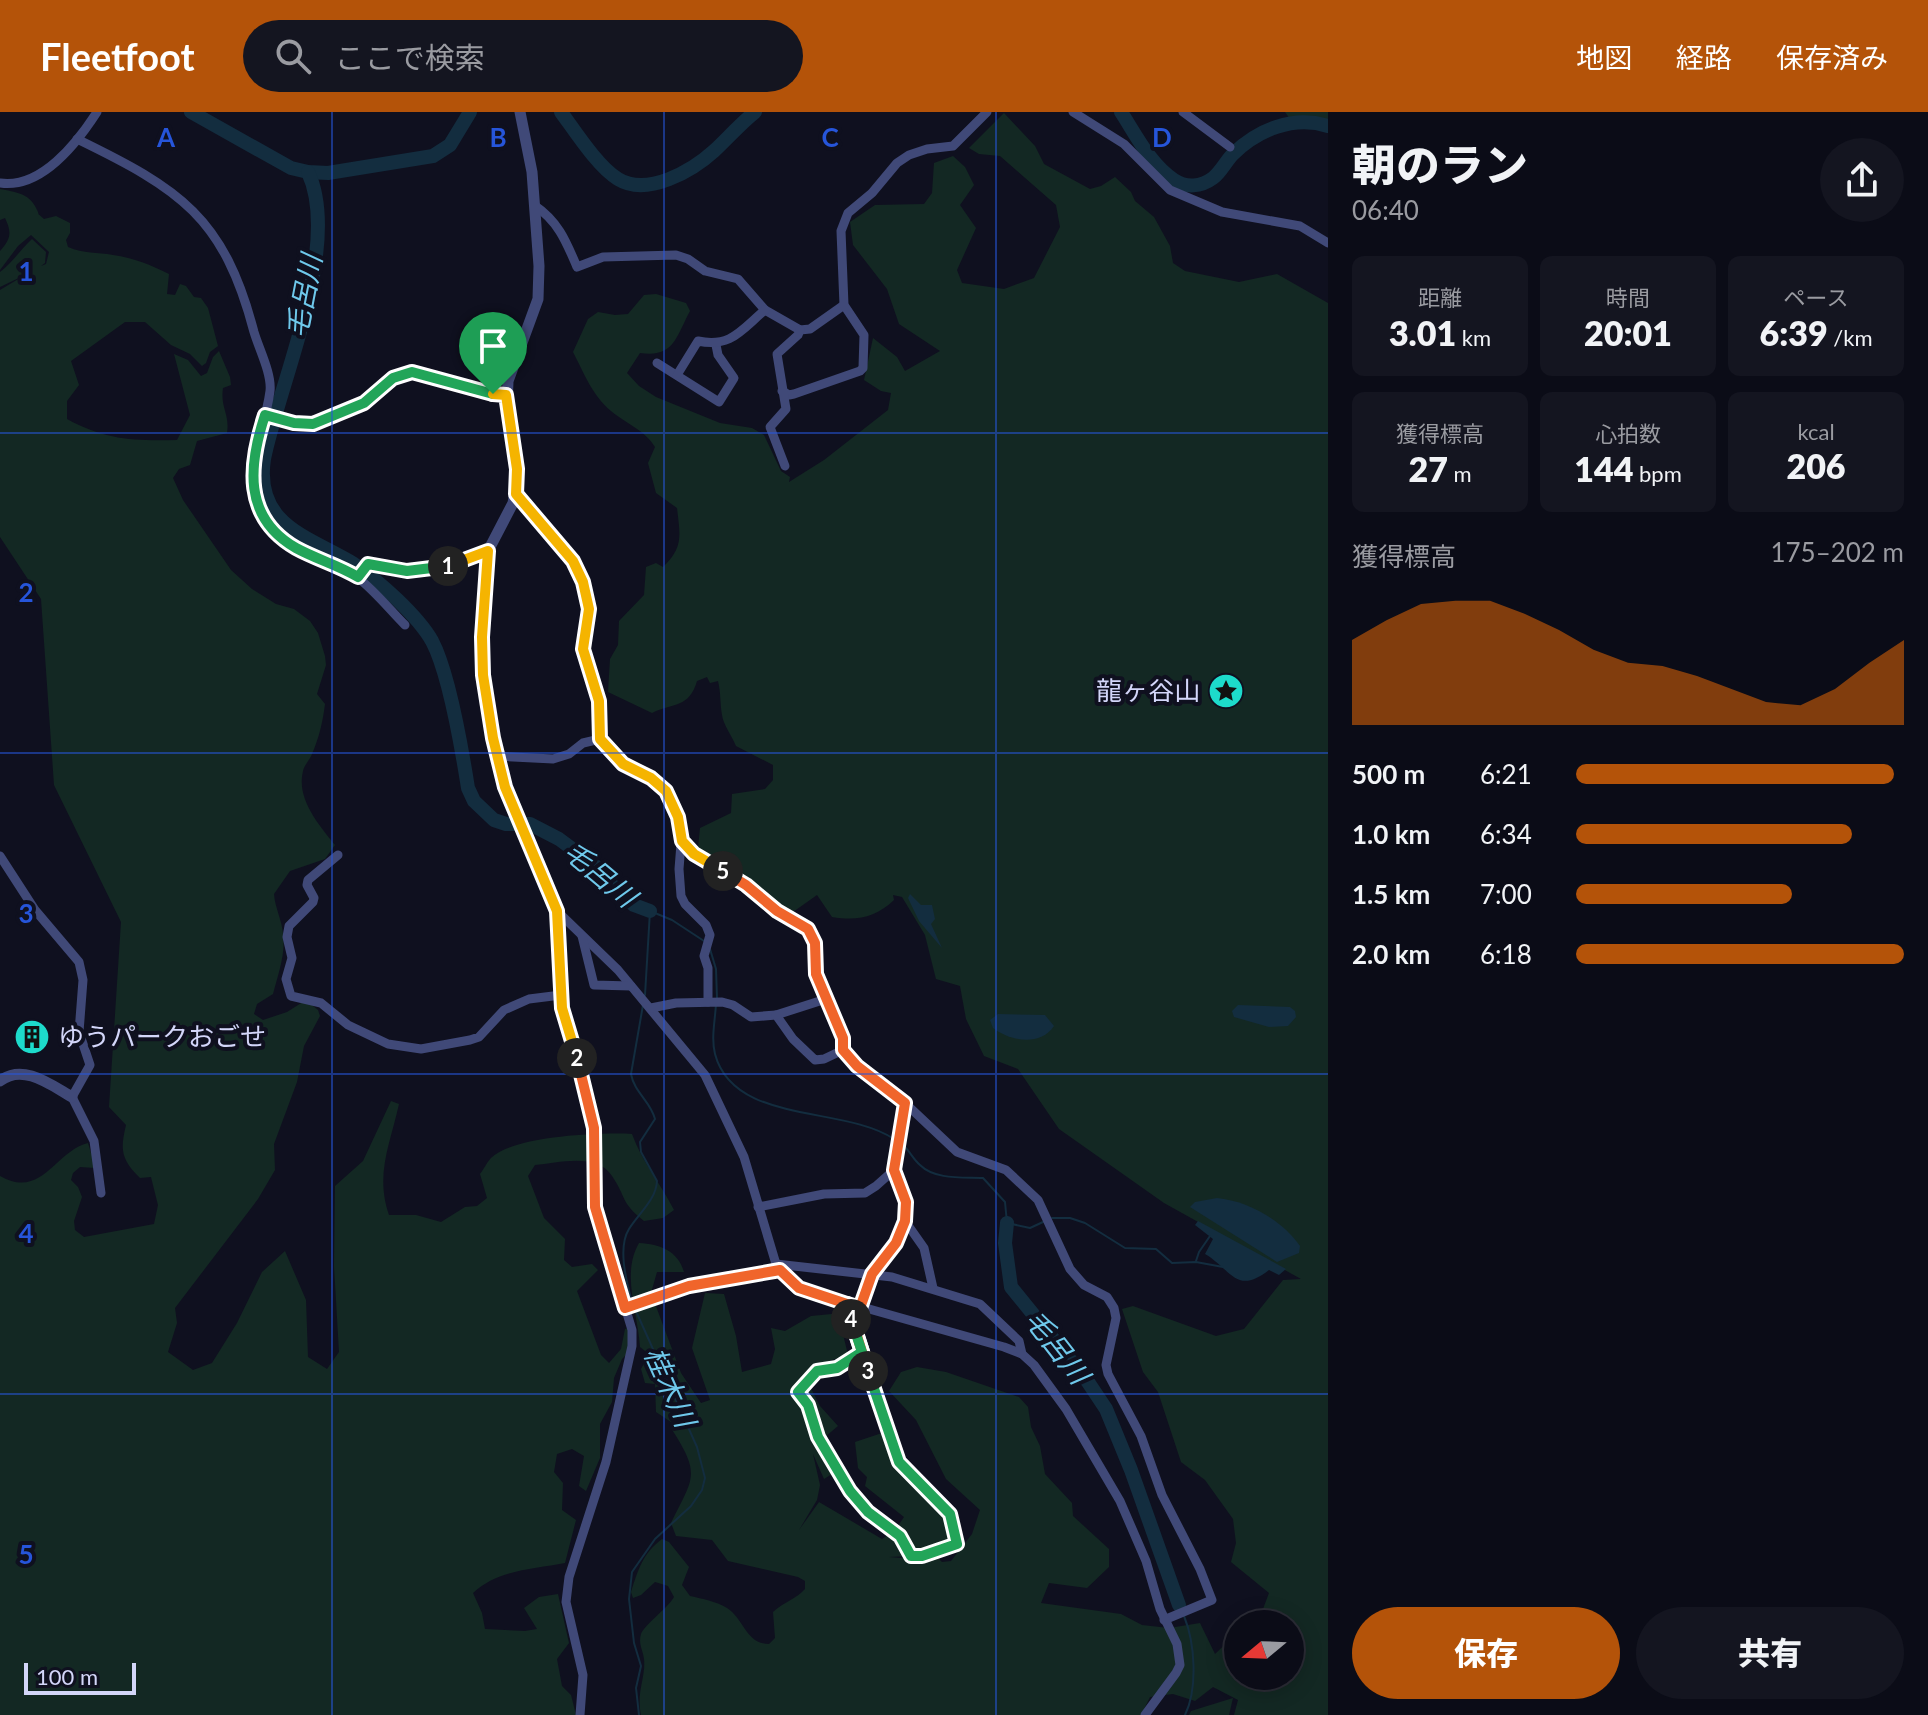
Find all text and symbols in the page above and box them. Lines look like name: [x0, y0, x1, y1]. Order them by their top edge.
search box: [243, 20, 803, 92]
text: Fleetfoot: [40, 33, 195, 79]
icon: search: [271, 34, 315, 78]
text: ここで検索: [335, 39, 485, 75]
text: 地図: [1576, 40, 1632, 74]
text: 経路: [1676, 40, 1732, 74]
text: 保存済み: [1776, 40, 1888, 74]
text: A: [156, 121, 176, 153]
text: B: [489, 121, 507, 153]
text: C: [821, 121, 839, 153]
text: D: [1152, 121, 1172, 153]
text: 朝のラン: [1352, 138, 1528, 190]
button: share: [1820, 138, 1904, 222]
text: 06:40: [1352, 194, 1419, 226]
water label: 毛呂川: [278, 248, 328, 340]
text: 1: [18, 255, 34, 287]
text: 距離: [1418, 284, 1462, 311]
text: 時間: [1606, 284, 1650, 311]
text: ペース: [1784, 284, 1848, 311]
pin: [459, 312, 527, 394]
text: 3.01: [1389, 312, 1456, 353]
text: 20:01: [1584, 312, 1672, 353]
text: 6:39: [1759, 312, 1828, 353]
icon: arrive: [471, 324, 515, 368]
text: km: [1456, 324, 1491, 351]
text: /km: [1828, 324, 1873, 351]
text: kcal: [1797, 418, 1835, 445]
text: 獲得標高: [1396, 420, 1484, 447]
text: 心拍数: [1595, 420, 1661, 447]
text: 206: [1786, 445, 1846, 486]
text: 27: [1408, 448, 1448, 489]
text: 144: [1574, 448, 1633, 489]
text: m: [1448, 460, 1472, 487]
text: bpm: [1633, 460, 1682, 487]
text: 175–202 m: [1770, 536, 1904, 568]
text: 獲得標高: [1352, 540, 1456, 572]
pin: 1: [428, 546, 468, 586]
text: 1: [442, 552, 454, 579]
text: 2: [18, 576, 34, 608]
place icon: 龍ヶ谷山: [1207, 672, 1245, 710]
place label: 龍ヶ谷山: [1096, 674, 1200, 706]
text: 500 m: [1352, 758, 1425, 790]
text: 6:21: [1480, 758, 1532, 790]
text: 1.0 km: [1352, 818, 1430, 850]
text: 6:34: [1480, 818, 1532, 850]
water label: 毛呂川: [558, 833, 646, 915]
pin: 5: [703, 851, 743, 891]
text: 5: [717, 857, 729, 884]
text: 1.5 km: [1352, 878, 1430, 910]
text: 7:00: [1480, 878, 1532, 910]
text: 3: [18, 897, 34, 929]
text: 2.0 km: [1352, 938, 1430, 970]
text: 6:18: [1480, 938, 1532, 970]
building icon: ゆうパークおごせ: [13, 1018, 51, 1056]
place label: ゆうパークおごせ: [58, 1020, 266, 1052]
pin: 2: [557, 1038, 597, 1078]
text: 2: [571, 1044, 583, 1071]
text: 4: [18, 1217, 34, 1249]
pin: 4: [831, 1299, 871, 1339]
water label: 毛呂川: [1019, 1303, 1099, 1392]
text: 4: [845, 1305, 857, 1332]
water label: 桂木川: [638, 1341, 705, 1435]
pin: 3: [848, 1351, 888, 1391]
text: 3: [862, 1357, 874, 1384]
text: 5: [18, 1538, 34, 1570]
button: 保存: [1352, 1607, 1620, 1699]
button: 共有: [1636, 1607, 1904, 1699]
north arrow: [1224, 1610, 1304, 1690]
map controls: [1224, 1610, 1304, 1690]
scale bar: [24, 1659, 136, 1695]
text: 100 m: [36, 1663, 98, 1690]

